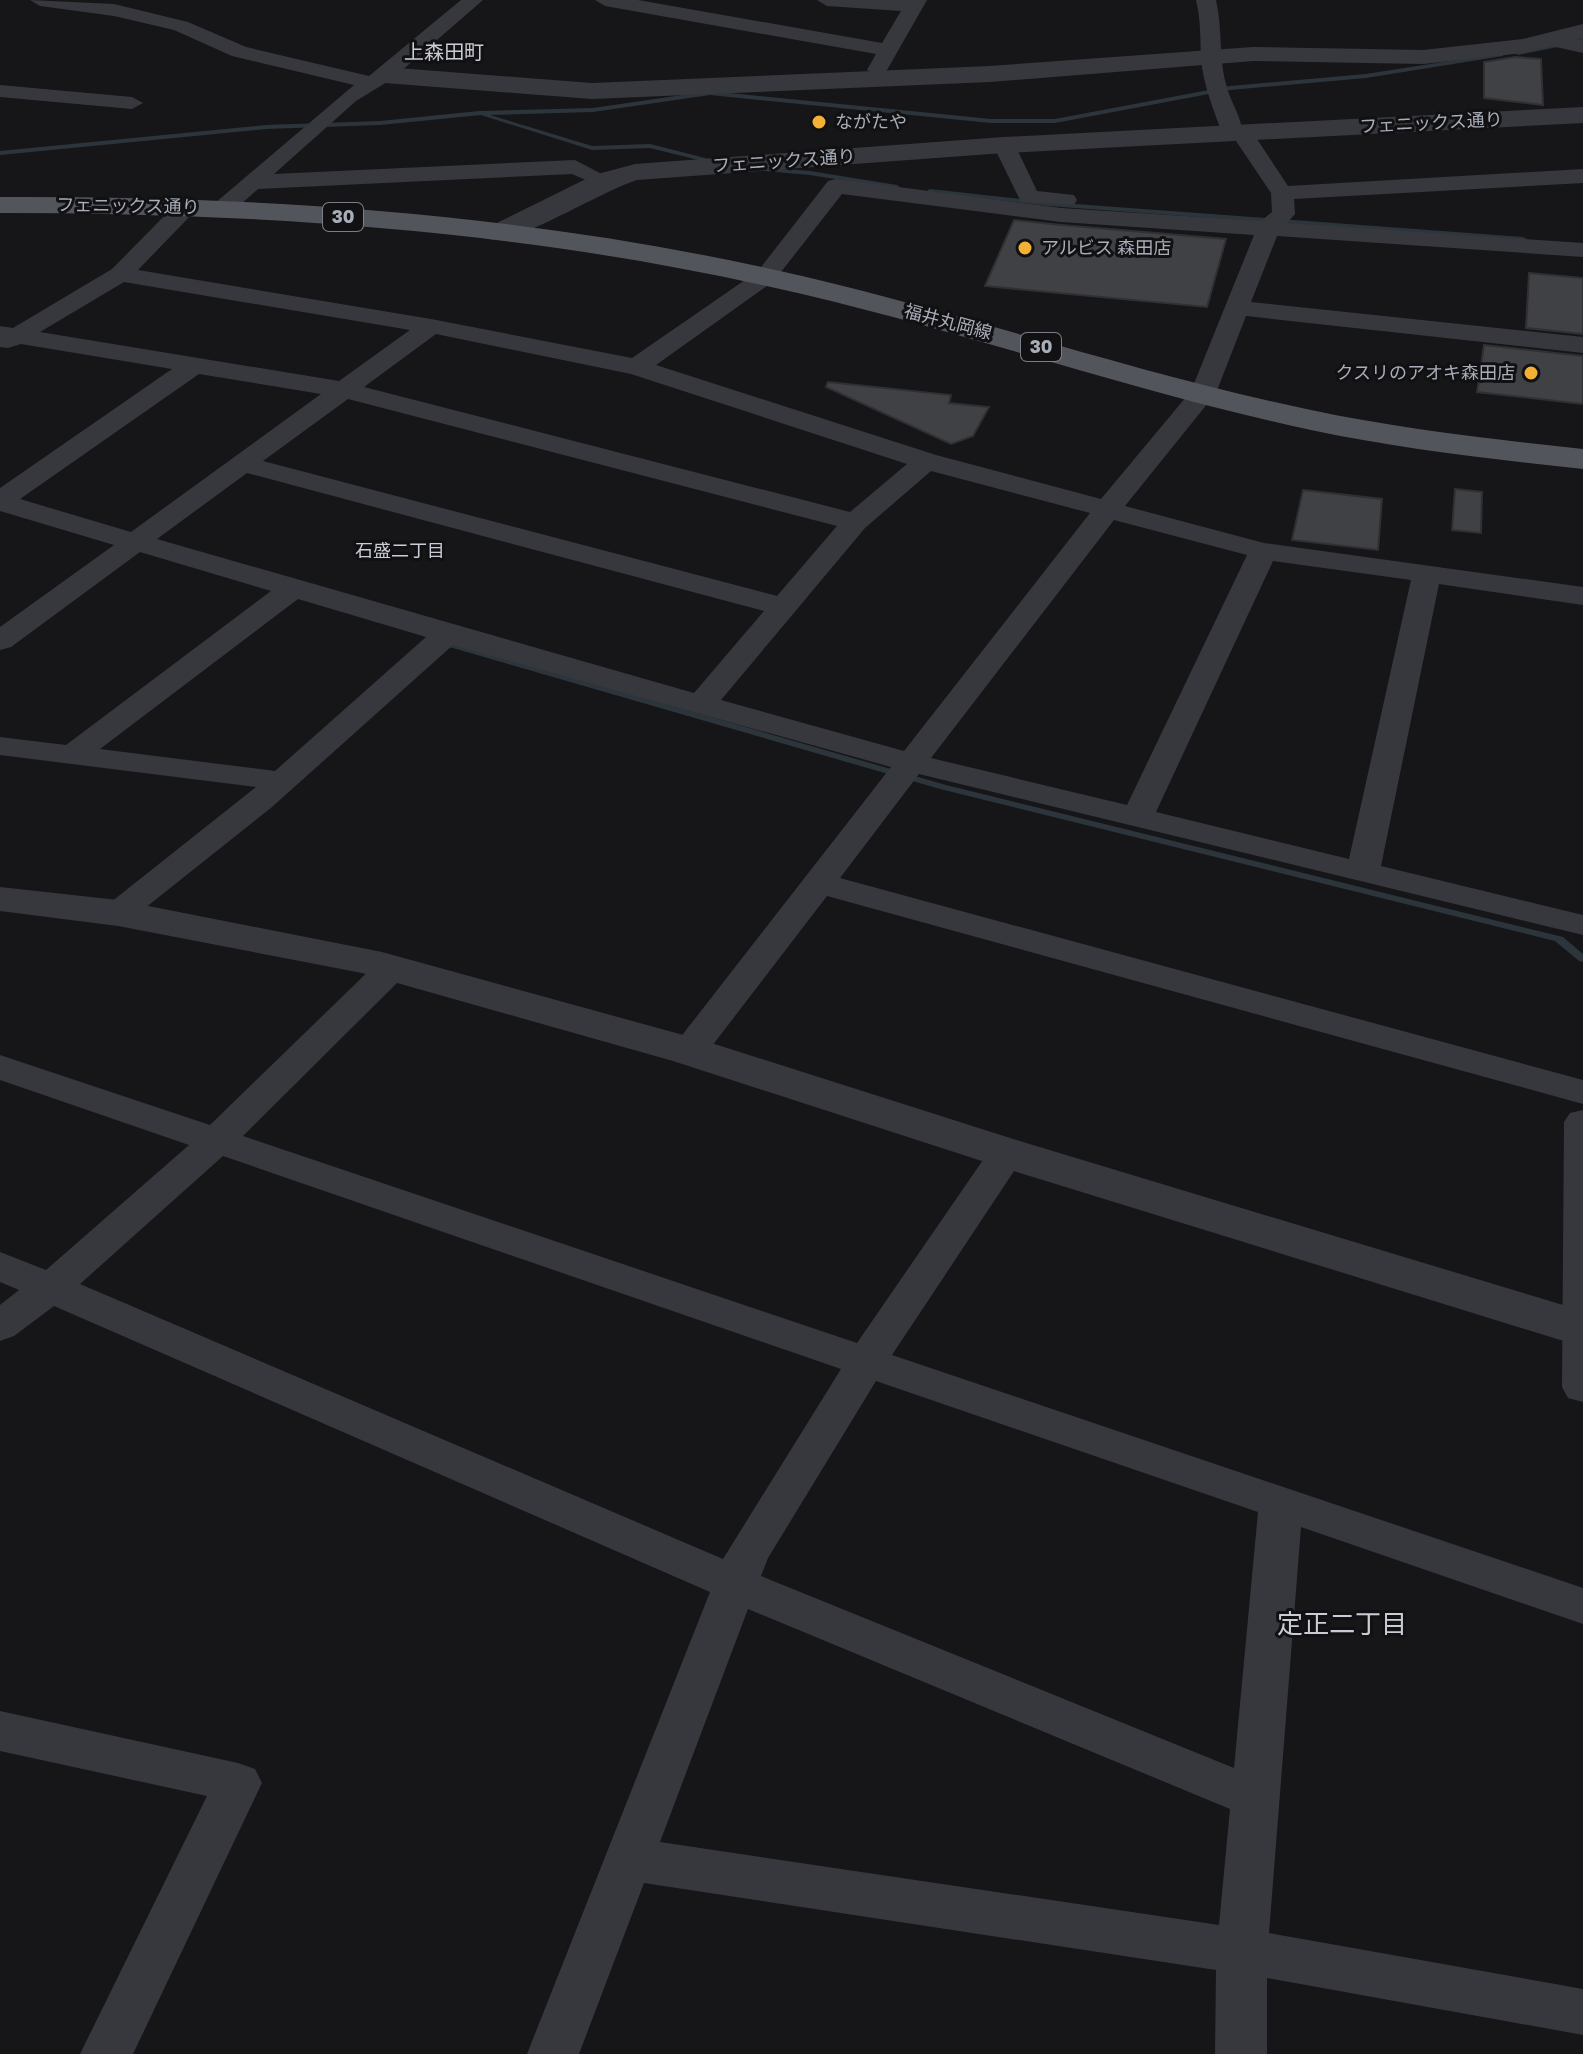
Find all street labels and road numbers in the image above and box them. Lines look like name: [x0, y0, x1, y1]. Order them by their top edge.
street label: フェニックス通り: [1359, 107, 1503, 137]
street label: フェニックス通り: [712, 144, 856, 176]
street label: フェニックス通り: [56, 193, 200, 217]
road number: 30: [323, 203, 363, 231]
street label: 福井丸岡線: [902, 299, 995, 343]
road number: 30: [1021, 333, 1061, 361]

